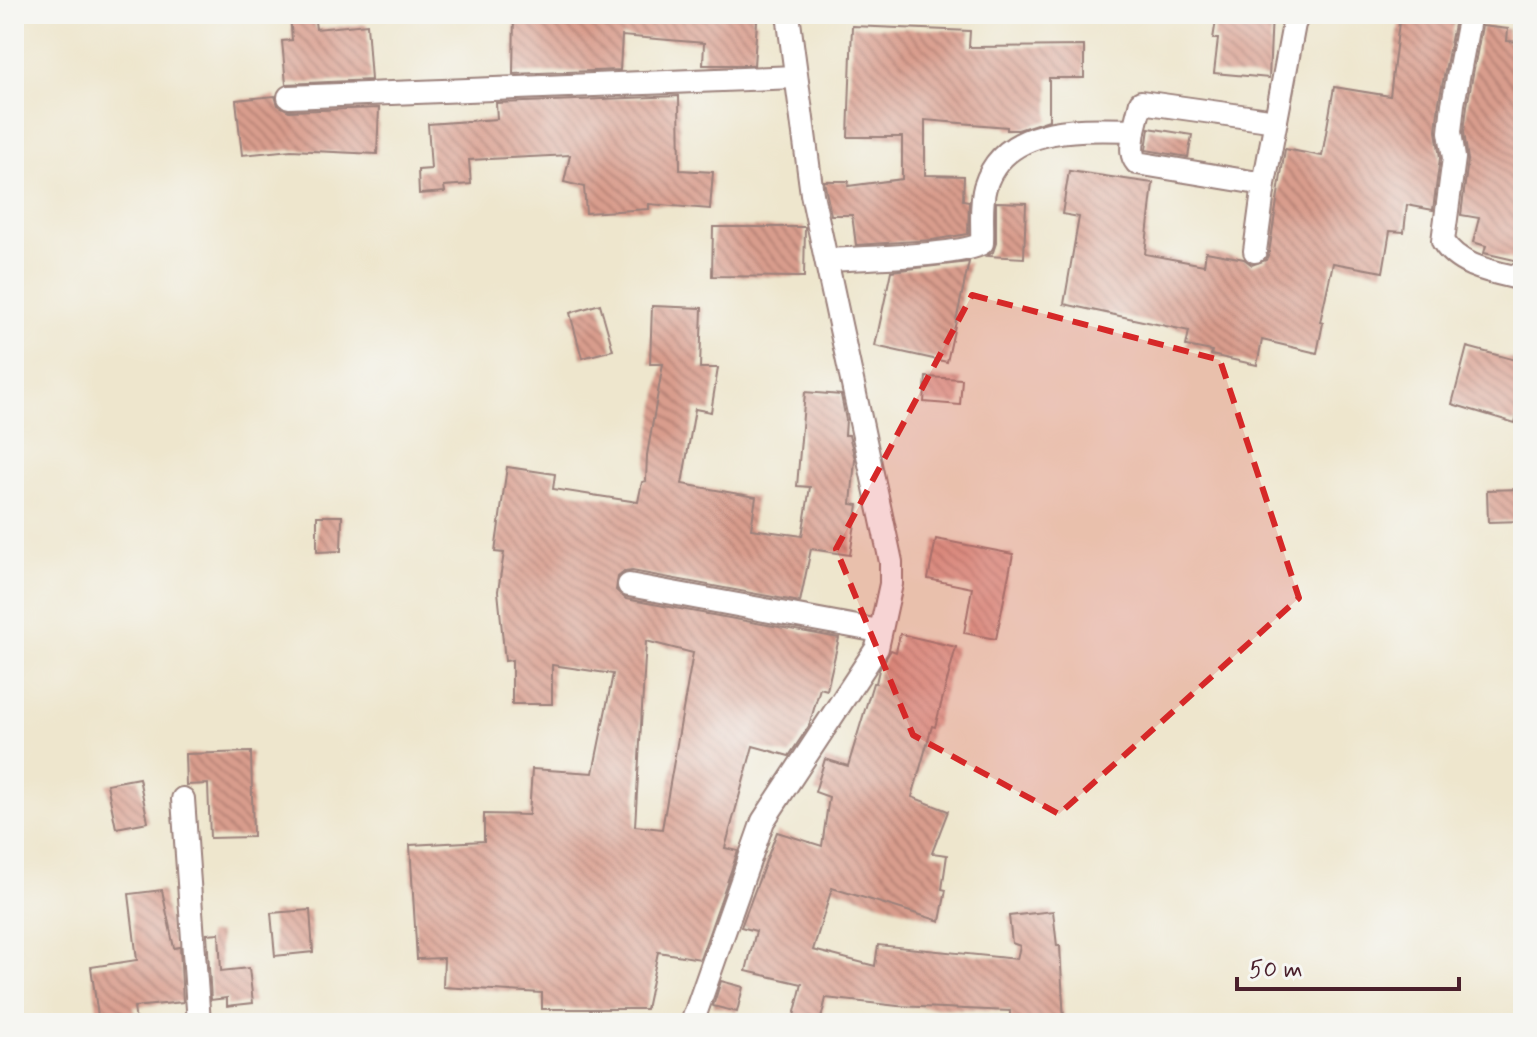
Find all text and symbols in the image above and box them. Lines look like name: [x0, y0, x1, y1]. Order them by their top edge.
scale bar: [1237, 941, 1459, 991]
text: 50 m: [1249, 955, 1303, 986]

